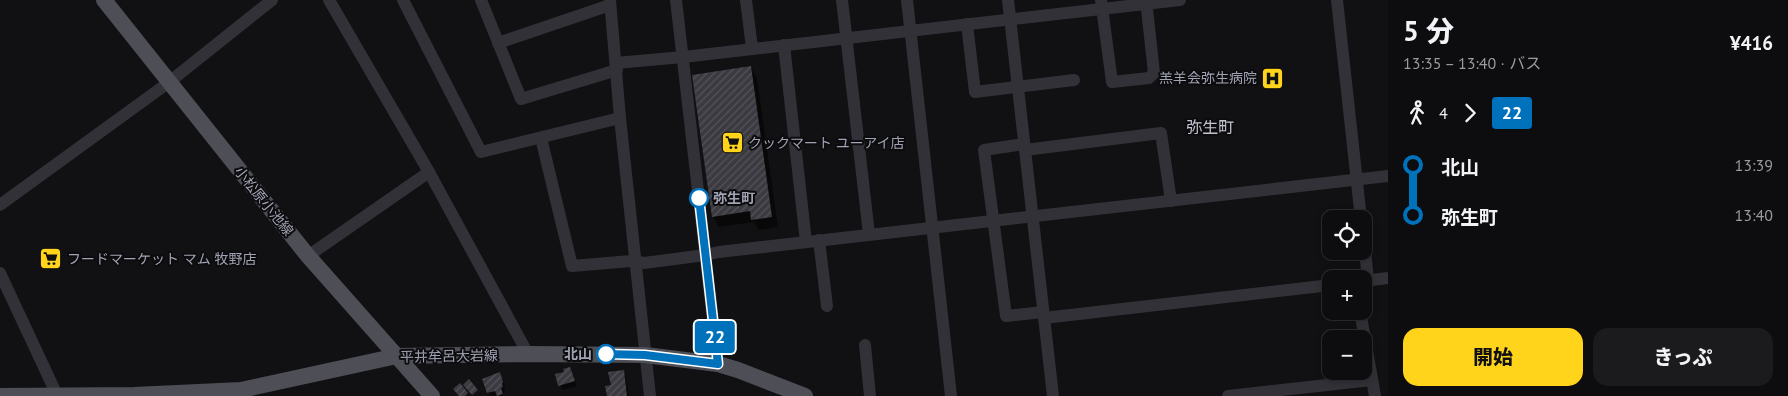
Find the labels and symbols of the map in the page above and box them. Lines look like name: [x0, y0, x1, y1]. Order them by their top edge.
hospital icon: 羔羊会弥生病院: [1261, 66, 1285, 90]
place label: 羔羊会弥生病院: [1159, 69, 1257, 87]
district label: 弥生町: [1186, 117, 1234, 137]
supermarket icon: クックマート ユーアイ店: [720, 131, 744, 155]
place label: クックマート ユーアイ店: [748, 134, 904, 152]
street label: 小松原小池線: [231, 163, 297, 239]
marker: 弥生町: [689, 188, 709, 208]
place label: 弥生町: [713, 189, 755, 207]
supermarket icon: フードマーケット マム 牧野店: [39, 247, 63, 271]
place label: フードマーケット マム 牧野店: [67, 250, 256, 268]
line badge: 22: [692, 321, 738, 353]
marker: 北山: [596, 344, 616, 364]
place label: 北山: [564, 345, 592, 363]
street label: 平井牟呂大岩線: [400, 346, 498, 366]

